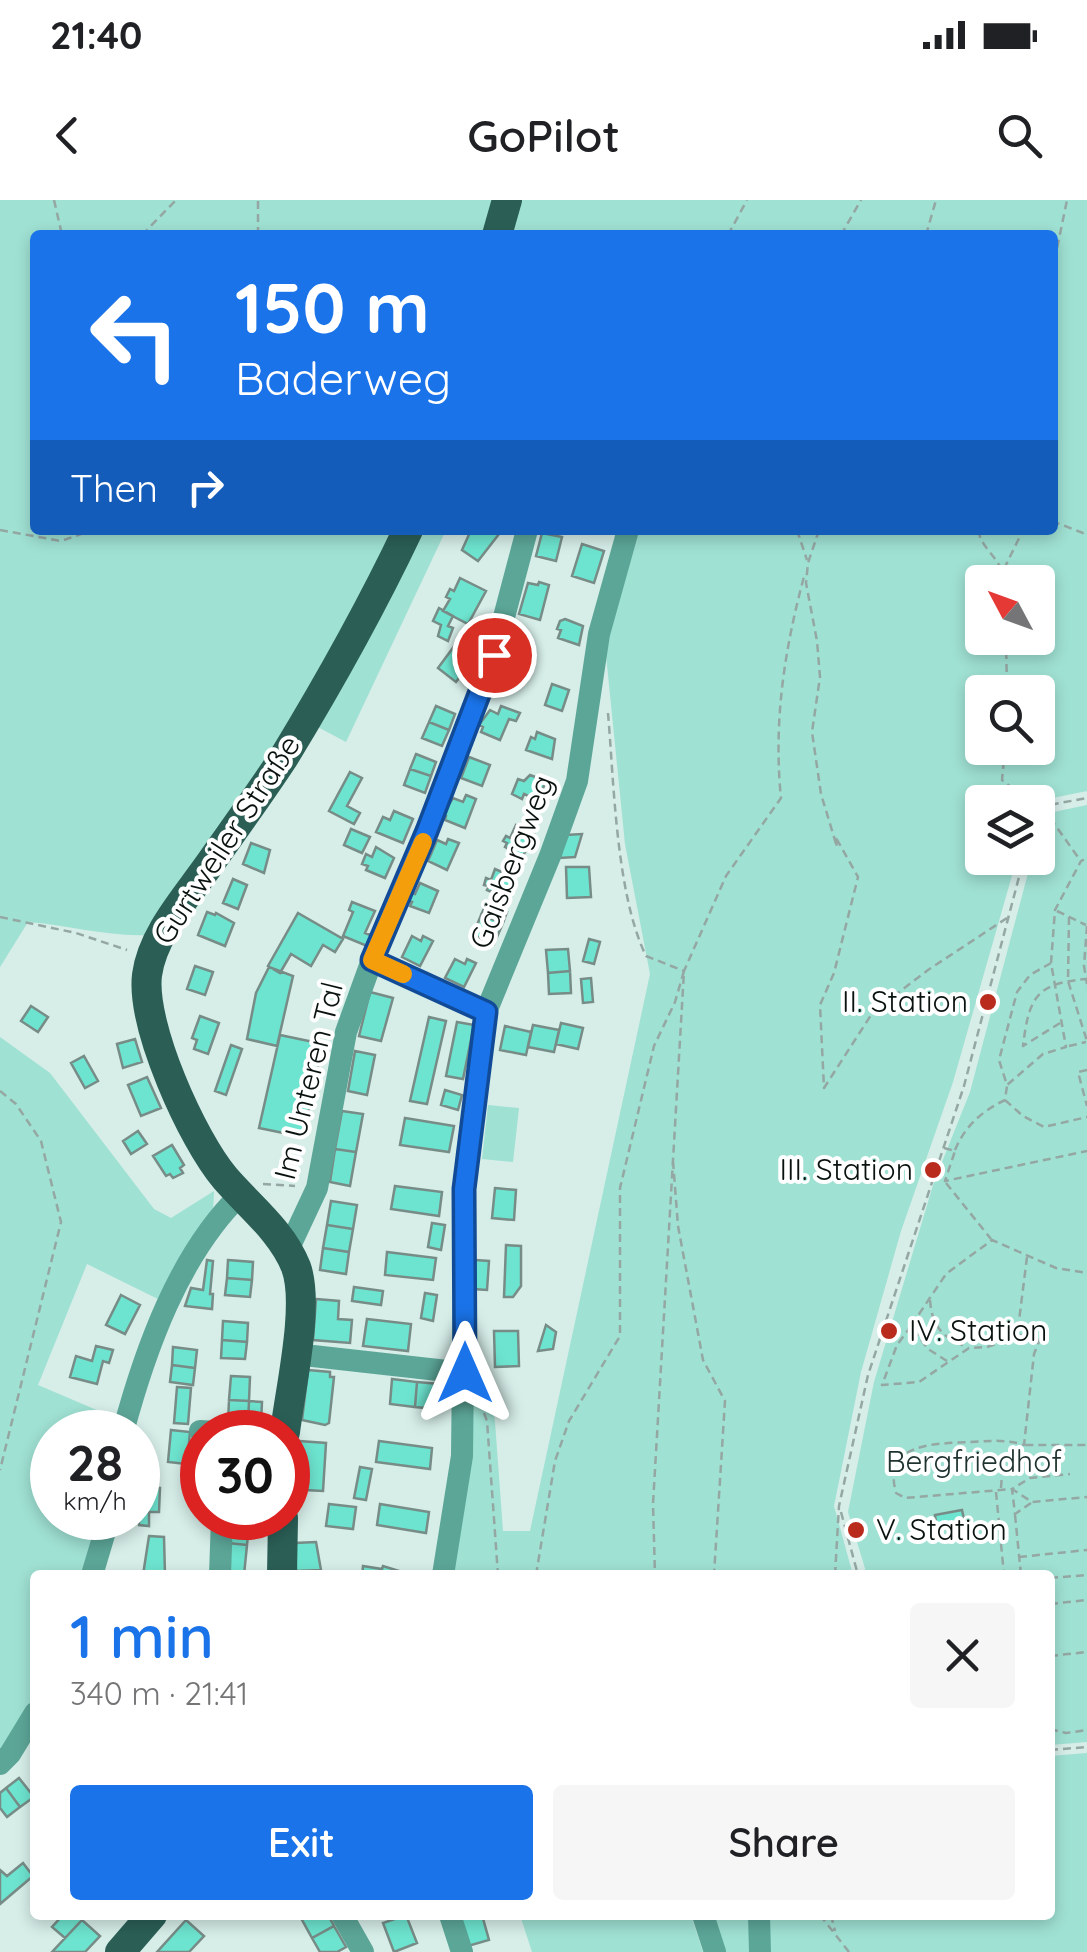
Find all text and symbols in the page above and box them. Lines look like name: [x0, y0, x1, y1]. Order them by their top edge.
text: 21:40: [50, 11, 142, 59]
text: GoPilot: [467, 107, 620, 163]
icon: back: [40, 108, 95, 163]
icon: search: [992, 108, 1047, 163]
text: 150 m: [235, 263, 430, 351]
icon: left: [70, 270, 200, 400]
text: Baderweg: [235, 350, 451, 406]
icon: right: [178, 460, 233, 515]
text: Then: [70, 464, 158, 512]
north arrow: [965, 565, 1055, 655]
map controls: [965, 565, 1055, 875]
pin: [452, 613, 537, 698]
icon: arrive: [467, 628, 522, 683]
button: search: [965, 675, 1055, 765]
street label: Gurtweiler Straße: [144, 728, 308, 951]
street label: Gaisbergweg: [461, 769, 562, 954]
button: layers: [965, 785, 1055, 875]
street label: Im Unteren Tal: [265, 978, 351, 1184]
place label: II. Station: [842, 982, 968, 1020]
marker: II. Station: [977, 991, 999, 1013]
place label: III. Station: [780, 1150, 913, 1188]
marker: III. Station: [922, 1159, 944, 1181]
place label: IV. Station: [909, 1311, 1047, 1349]
marker: IV. Station: [878, 1320, 900, 1342]
position arrow: [413, 1321, 517, 1425]
speed limit sign: 30: [180, 1410, 310, 1540]
text: 28: [67, 1431, 123, 1494]
park label: Bergfriedhof: [886, 1442, 1062, 1480]
text: km/h: [63, 1485, 127, 1516]
place label: V. Station: [876, 1510, 1007, 1548]
marker: V. Station: [845, 1519, 867, 1541]
text: 1 min: [70, 1598, 214, 1673]
button: close: [910, 1603, 1015, 1708]
text: 340 m · 21:41: [70, 1673, 248, 1713]
button: Exit: [70, 1785, 533, 1900]
button: Share: [553, 1785, 1015, 1900]

